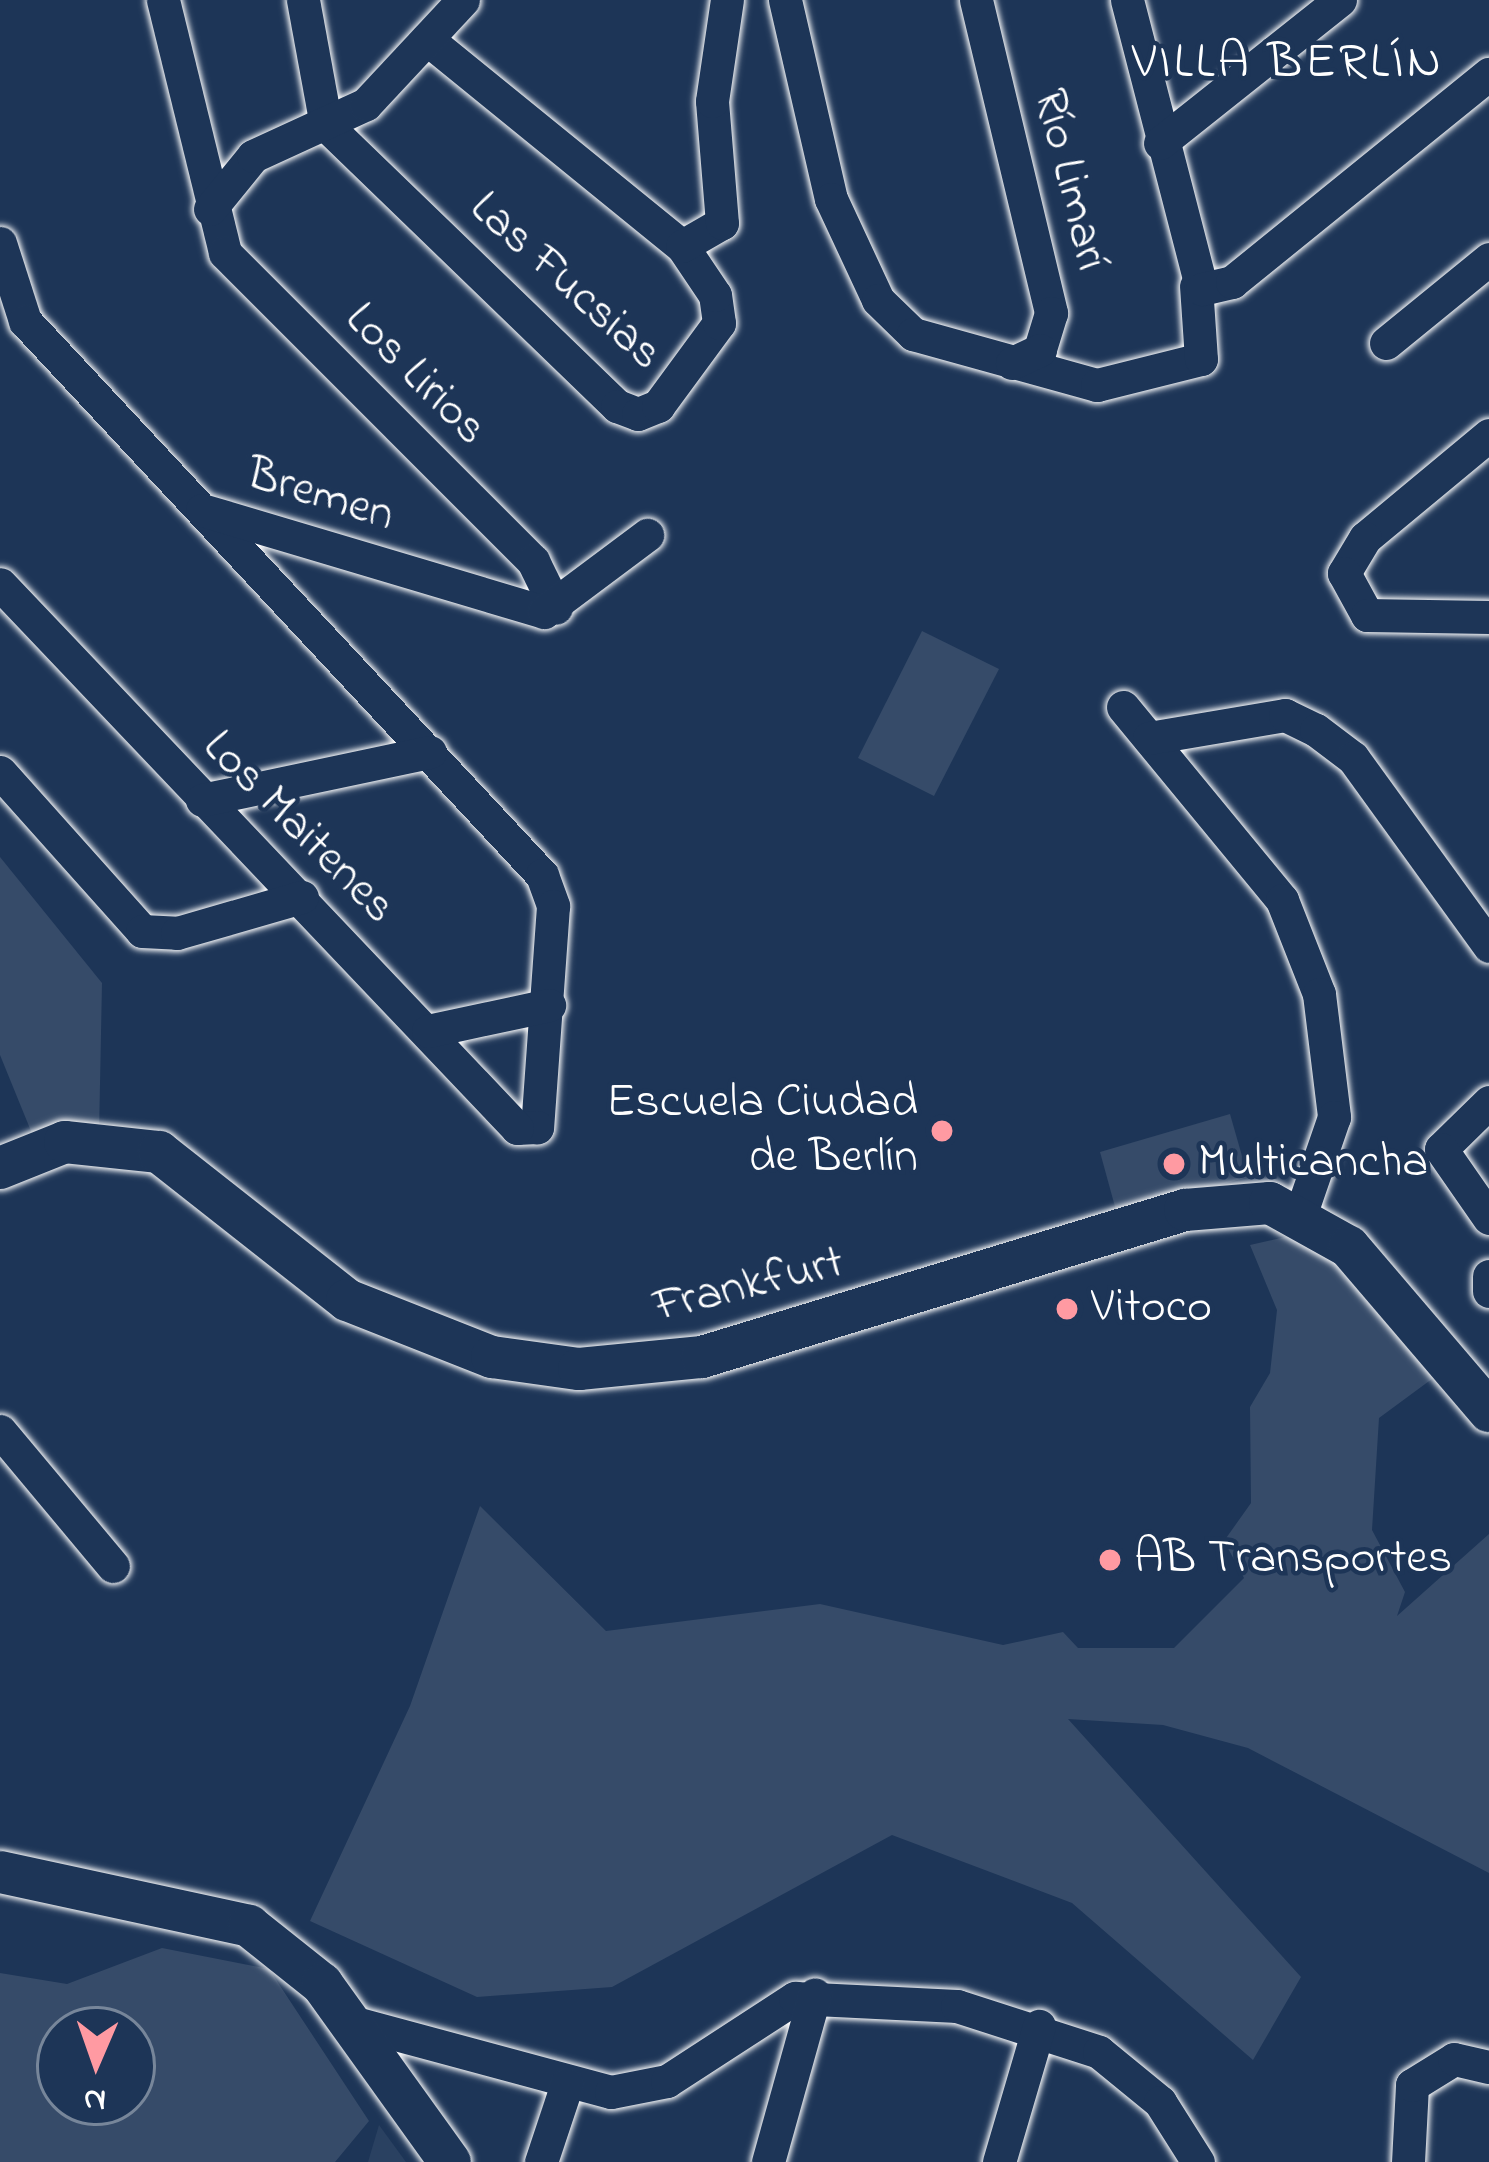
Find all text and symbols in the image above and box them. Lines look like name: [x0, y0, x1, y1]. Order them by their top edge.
district label: VILLA BERLÍN: [1132, 33, 1444, 95]
street label: Río Limarí: [1019, 83, 1119, 277]
street label: Las Fucsias: [457, 180, 673, 384]
street label: Los Lirios: [332, 292, 498, 458]
street label: Bremen: [239, 446, 401, 546]
street label: Los Maitenes: [189, 719, 407, 937]
place label: Escuela Ciudad de Berlín: [606, 1074, 918, 1187]
marker: Escuela Ciudad de Berlín: [929, 1118, 955, 1144]
place label: Multicancha: [1198, 1135, 1428, 1193]
marker: Multicancha: [1161, 1151, 1187, 1177]
street label: Frankfurt: [648, 1235, 850, 1337]
place label: Vitoco: [1091, 1280, 1212, 1338]
marker: Vitoco: [1054, 1296, 1080, 1322]
place label: AB Transportes: [1134, 1531, 1452, 1589]
marker: AB Transportes: [1097, 1547, 1123, 1573]
north arrow: [36, 2006, 156, 2126]
text: N: [83, 2075, 107, 2123]

